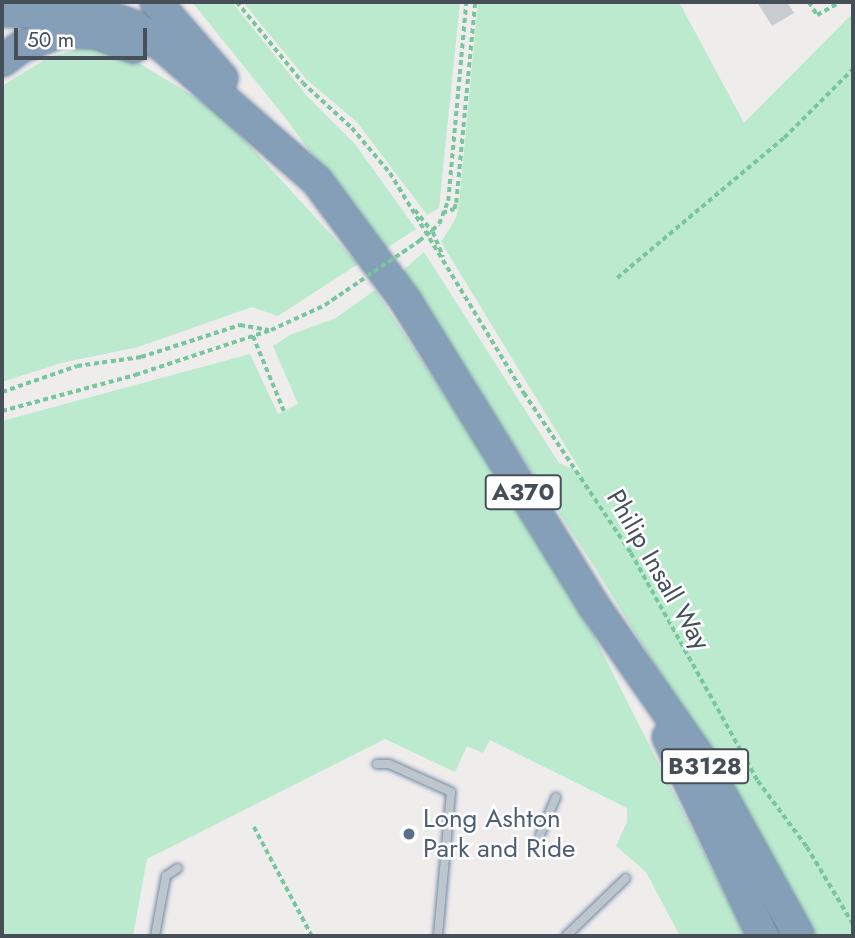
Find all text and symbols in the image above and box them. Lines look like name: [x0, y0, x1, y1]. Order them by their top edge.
scale bar: [18, 14, 150, 58]
text: 50 m: [27, 25, 74, 55]
road number: A370: [484, 472, 562, 512]
street label: Philip Insall Way: [600, 484, 716, 656]
road number: B3128: [660, 746, 750, 786]
place label: Long Ashton Park and Ride: [423, 803, 575, 864]
marker: Long Ashton Park and Ride: [401, 826, 417, 842]

